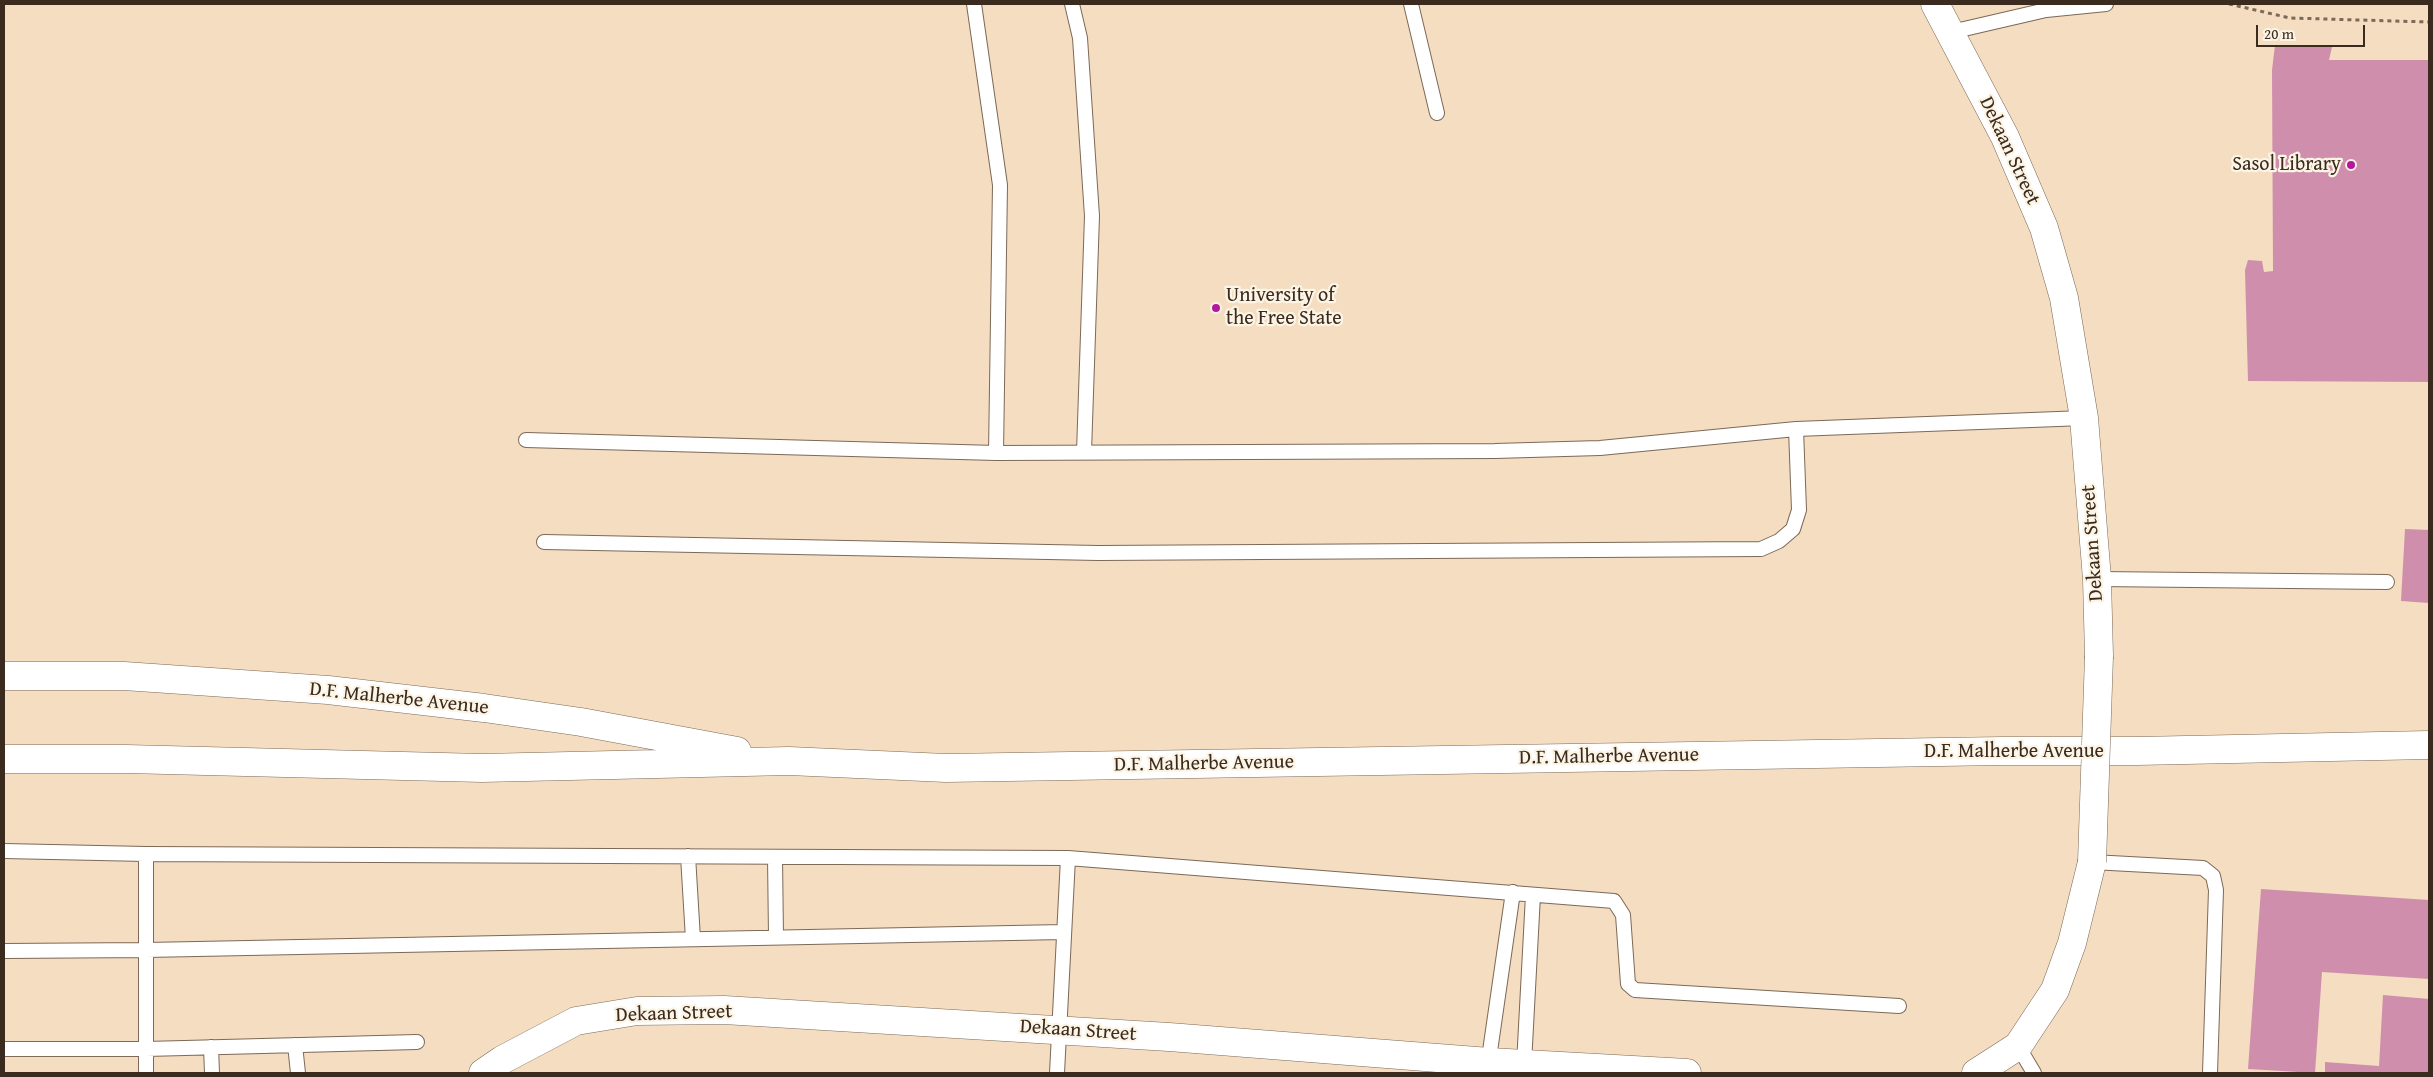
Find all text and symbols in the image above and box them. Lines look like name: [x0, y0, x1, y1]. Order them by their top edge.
scale bar: [2258, 15, 2367, 47]
text: 20 m: [2264, 23, 2294, 44]
street label: Dekaan Street: [1973, 93, 2045, 209]
place label: Sasol Library: [2232, 153, 2341, 177]
marker: Sasol Library: [2345, 159, 2357, 171]
place label: University of the Free State: [1226, 284, 1342, 331]
marker: University of the Free State: [1210, 302, 1222, 314]
street label: Dekaan Street: [2077, 484, 2109, 602]
street label: D.F. Malherbe Avenue: [308, 678, 490, 720]
street label: D.F. Malherbe Avenue: [1924, 740, 2104, 764]
street label: D.F. Malherbe Avenue: [1519, 743, 1699, 771]
street label: D.F. Malherbe Avenue: [1114, 750, 1294, 778]
street label: Dekaan Street: [615, 1000, 733, 1028]
street label: Dekaan Street: [1019, 1015, 1137, 1047]

